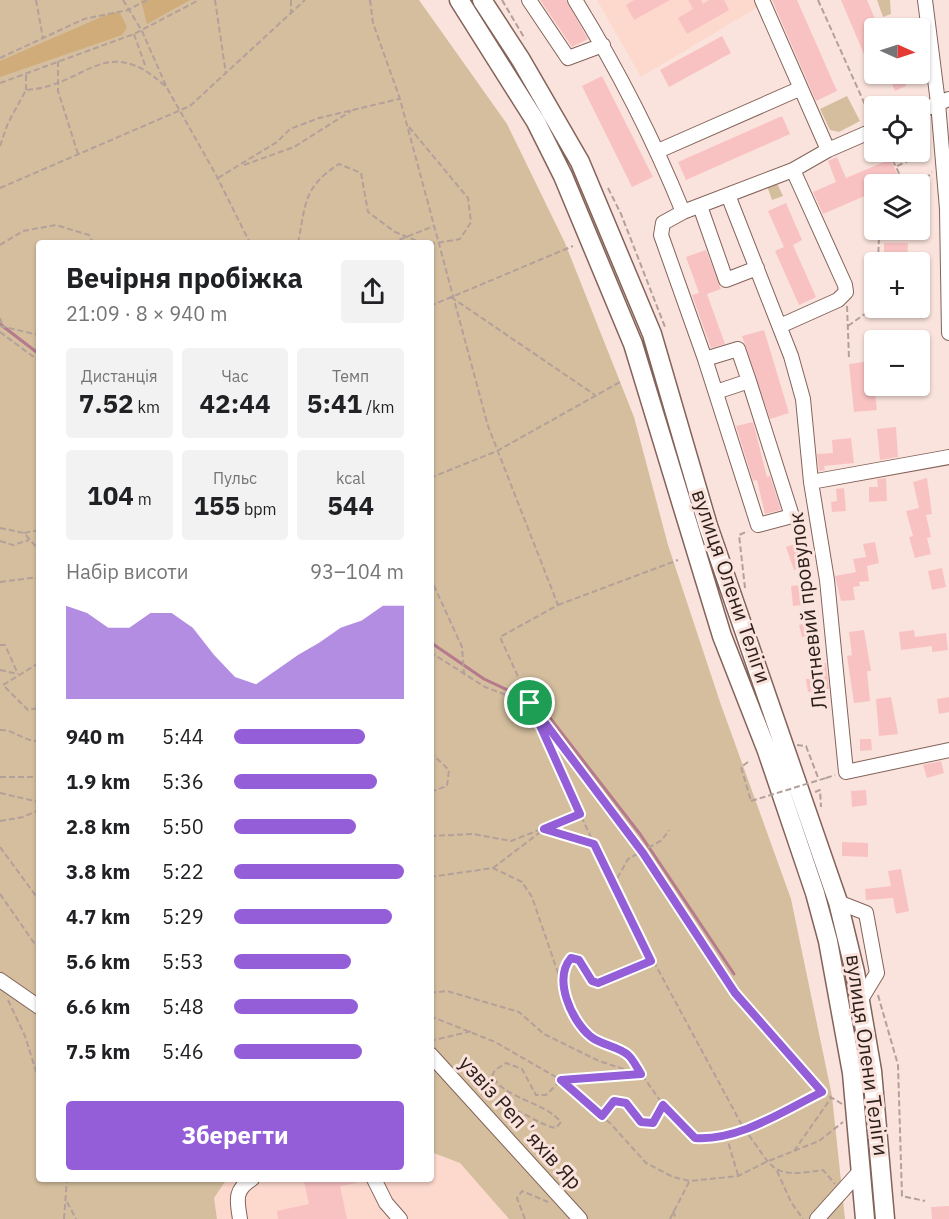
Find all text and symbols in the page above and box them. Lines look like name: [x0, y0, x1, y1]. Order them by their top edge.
north arrow: [864, 18, 930, 84]
map controls: [864, 18, 930, 396]
button: locate: [864, 96, 930, 162]
button: layers: [864, 174, 930, 240]
button: +: [864, 252, 930, 318]
text: Вечірня пробіжка: [66, 260, 303, 295]
button: share: [341, 260, 404, 323]
text: 21:09 · 8 × 940 m: [66, 300, 227, 327]
button: −: [864, 330, 930, 396]
text: Дистанція: [81, 366, 158, 386]
text: Час: [222, 366, 248, 386]
text: Темп: [332, 366, 369, 386]
text: 7.52: [79, 386, 134, 420]
text: 42:44: [200, 386, 270, 420]
text: 5:41: [307, 386, 362, 420]
text: km: [134, 397, 160, 417]
text: /km: [362, 397, 395, 417]
text: Пульс: [213, 468, 257, 488]
text: kcal: [336, 468, 365, 488]
text: 104: [87, 478, 134, 512]
street label: вулиця Олени Теліги: [686, 485, 778, 687]
text: 155: [193, 488, 240, 522]
text: 544: [327, 488, 374, 522]
text: m: [134, 489, 152, 509]
text: bpm: [240, 499, 277, 519]
street label: Лютневий провулок: [781, 511, 833, 711]
text: Набір висоти: [66, 558, 189, 585]
text: 93–104 m: [310, 558, 404, 585]
pin: [504, 677, 555, 728]
icon: arrive: [513, 686, 546, 719]
text: 940 m: [66, 723, 125, 750]
text: 5:44: [162, 723, 204, 750]
text: 1.9 km: [66, 768, 130, 795]
text: 5:36: [162, 768, 204, 795]
text: 2.8 km: [66, 813, 130, 840]
text: 5:50: [162, 813, 204, 840]
text: 3.8 km: [66, 858, 130, 885]
text: 5:22: [162, 858, 204, 885]
text: 4.7 km: [66, 903, 130, 930]
text: 5:29: [162, 903, 204, 930]
text: 5.6 km: [66, 948, 130, 975]
text: 5:53: [162, 948, 204, 975]
street label: вулиця Олени Теліги: [840, 952, 896, 1158]
text: 6.6 km: [66, 993, 130, 1020]
text: 5:48: [162, 993, 204, 1020]
text: 7.5 km: [66, 1038, 130, 1065]
text: 5:46: [162, 1038, 204, 1065]
street label: узвіз Репʼяхів Яр: [453, 1049, 589, 1195]
button: Зберегти: [66, 1101, 404, 1170]

